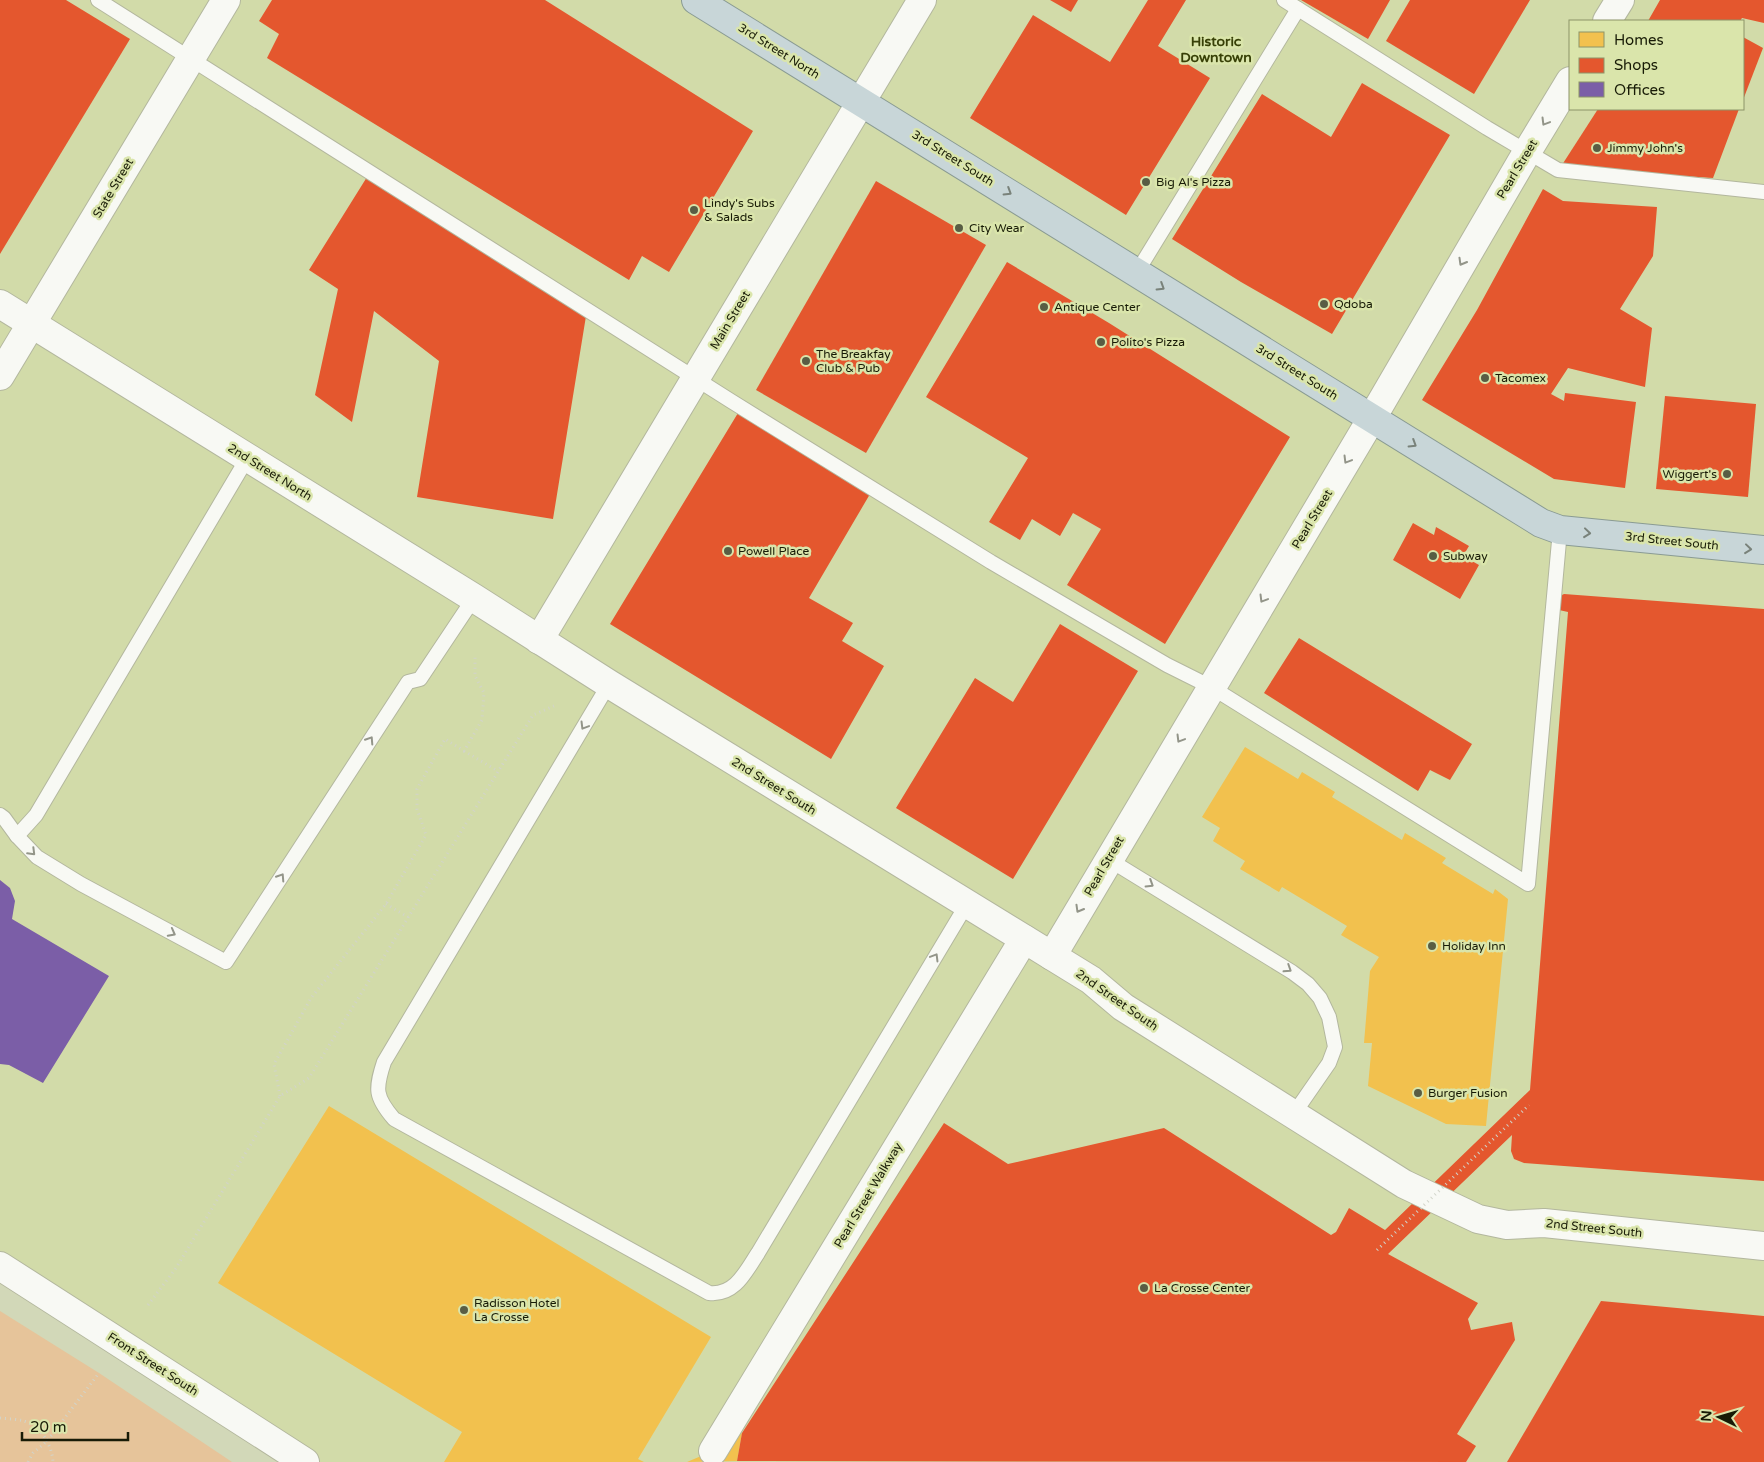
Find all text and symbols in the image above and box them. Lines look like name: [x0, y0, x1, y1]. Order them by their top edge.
street label: 3rd Street North: [736, 20, 822, 82]
legend: [1569, 20, 1744, 110]
text: Homes: [1614, 31, 1664, 49]
district label: Historic Downtown: [1180, 33, 1252, 66]
text: Shops: [1614, 56, 1658, 74]
text: Offices: [1614, 81, 1665, 99]
one-way arrow: [1541, 117, 1551, 126]
street label: 3rd Street South: [909, 127, 997, 189]
street label: Pearl Street: [1494, 137, 1540, 201]
place label: Jimmy John's: [1607, 141, 1683, 155]
marker: Jimmy John's: [1591, 142, 1603, 154]
street label: State Street: [90, 155, 136, 220]
place label: Big Al's Pizza: [1156, 175, 1231, 189]
marker: Big Al's Pizza: [1140, 176, 1152, 188]
one-way arrow: [1002, 186, 1011, 195]
place label: Lindy's Subs & Salads: [704, 196, 775, 224]
marker: Lindy's Subs & Salads: [688, 204, 700, 216]
place label: City Wear: [969, 221, 1025, 235]
marker: City Wear: [953, 222, 965, 234]
one-way arrow: [1459, 257, 1469, 266]
one-way arrow: [1155, 280, 1164, 290]
street label: Main Street: [707, 288, 753, 352]
place label: Qdoba: [1334, 297, 1373, 311]
marker: Qdoba: [1318, 298, 1330, 310]
place label: Antique Center: [1054, 300, 1141, 314]
marker: Antique Center: [1038, 301, 1050, 313]
place label: Polito's Pizza: [1111, 335, 1185, 349]
marker: Polito's Pizza: [1095, 336, 1107, 348]
street label: 3rd Street South: [1253, 341, 1341, 403]
place label: The Breakfay Club & Pub: [816, 347, 891, 375]
marker: The Breakfay Club & Pub: [800, 355, 812, 367]
place label: Tacomex: [1495, 371, 1546, 385]
marker: Tacomex: [1479, 372, 1491, 384]
one-way arrow: [1408, 437, 1417, 447]
street label: 2nd Street North: [225, 441, 315, 503]
one-way arrow: [1343, 454, 1353, 463]
place label: Wiggert's: [1662, 467, 1717, 481]
marker: Wiggert's: [1721, 468, 1733, 480]
street label: Pearl Street: [1289, 487, 1335, 551]
one-way arrow: [1583, 527, 1591, 538]
street label: 3rd Street South: [1625, 529, 1719, 553]
one-way arrow: [1745, 543, 1753, 554]
place label: Powell Place: [738, 544, 809, 558]
marker: Powell Place: [722, 545, 734, 557]
place label: Subway: [1443, 549, 1488, 563]
marker: Subway: [1427, 550, 1439, 562]
one-way arrow: [1260, 594, 1270, 603]
one-way arrow: [580, 721, 590, 730]
one-way arrow: [1176, 733, 1186, 742]
one-way arrow: [363, 737, 373, 746]
street label: 2nd Street South: [729, 754, 819, 818]
street label: Pearl Street: [1081, 833, 1127, 898]
one-way arrow: [26, 846, 35, 855]
one-way arrow: [275, 873, 284, 882]
one-way arrow: [1144, 878, 1153, 888]
one-way arrow: [1075, 903, 1085, 912]
one-way arrow: [167, 927, 176, 937]
place label: Holiday Inn: [1442, 939, 1506, 953]
marker: Holiday Inn: [1426, 940, 1438, 952]
one-way arrow: [929, 954, 939, 963]
one-way arrow: [1283, 963, 1292, 973]
street label: 2nd Street South: [1073, 966, 1161, 1034]
place label: Burger Fusion: [1428, 1086, 1508, 1100]
marker: Burger Fusion: [1412, 1087, 1424, 1099]
street label: Pearl Street Walkway: [831, 1139, 905, 1250]
street label: 2nd Street South: [1545, 1216, 1643, 1240]
place label: La Crosse Center: [1154, 1281, 1251, 1295]
marker: La Crosse Center: [1138, 1282, 1150, 1294]
place label: Radisson Hotel La Crosse: [474, 1296, 560, 1324]
marker: Radisson Hotel La Crosse: [458, 1304, 470, 1316]
street label: Front Street South: [105, 1330, 201, 1398]
north arrow: [1694, 1392, 1744, 1442]
scale bar: [22, 1410, 129, 1442]
text: N: [1698, 1410, 1716, 1422]
text: 20 m: [30, 1418, 67, 1436]

